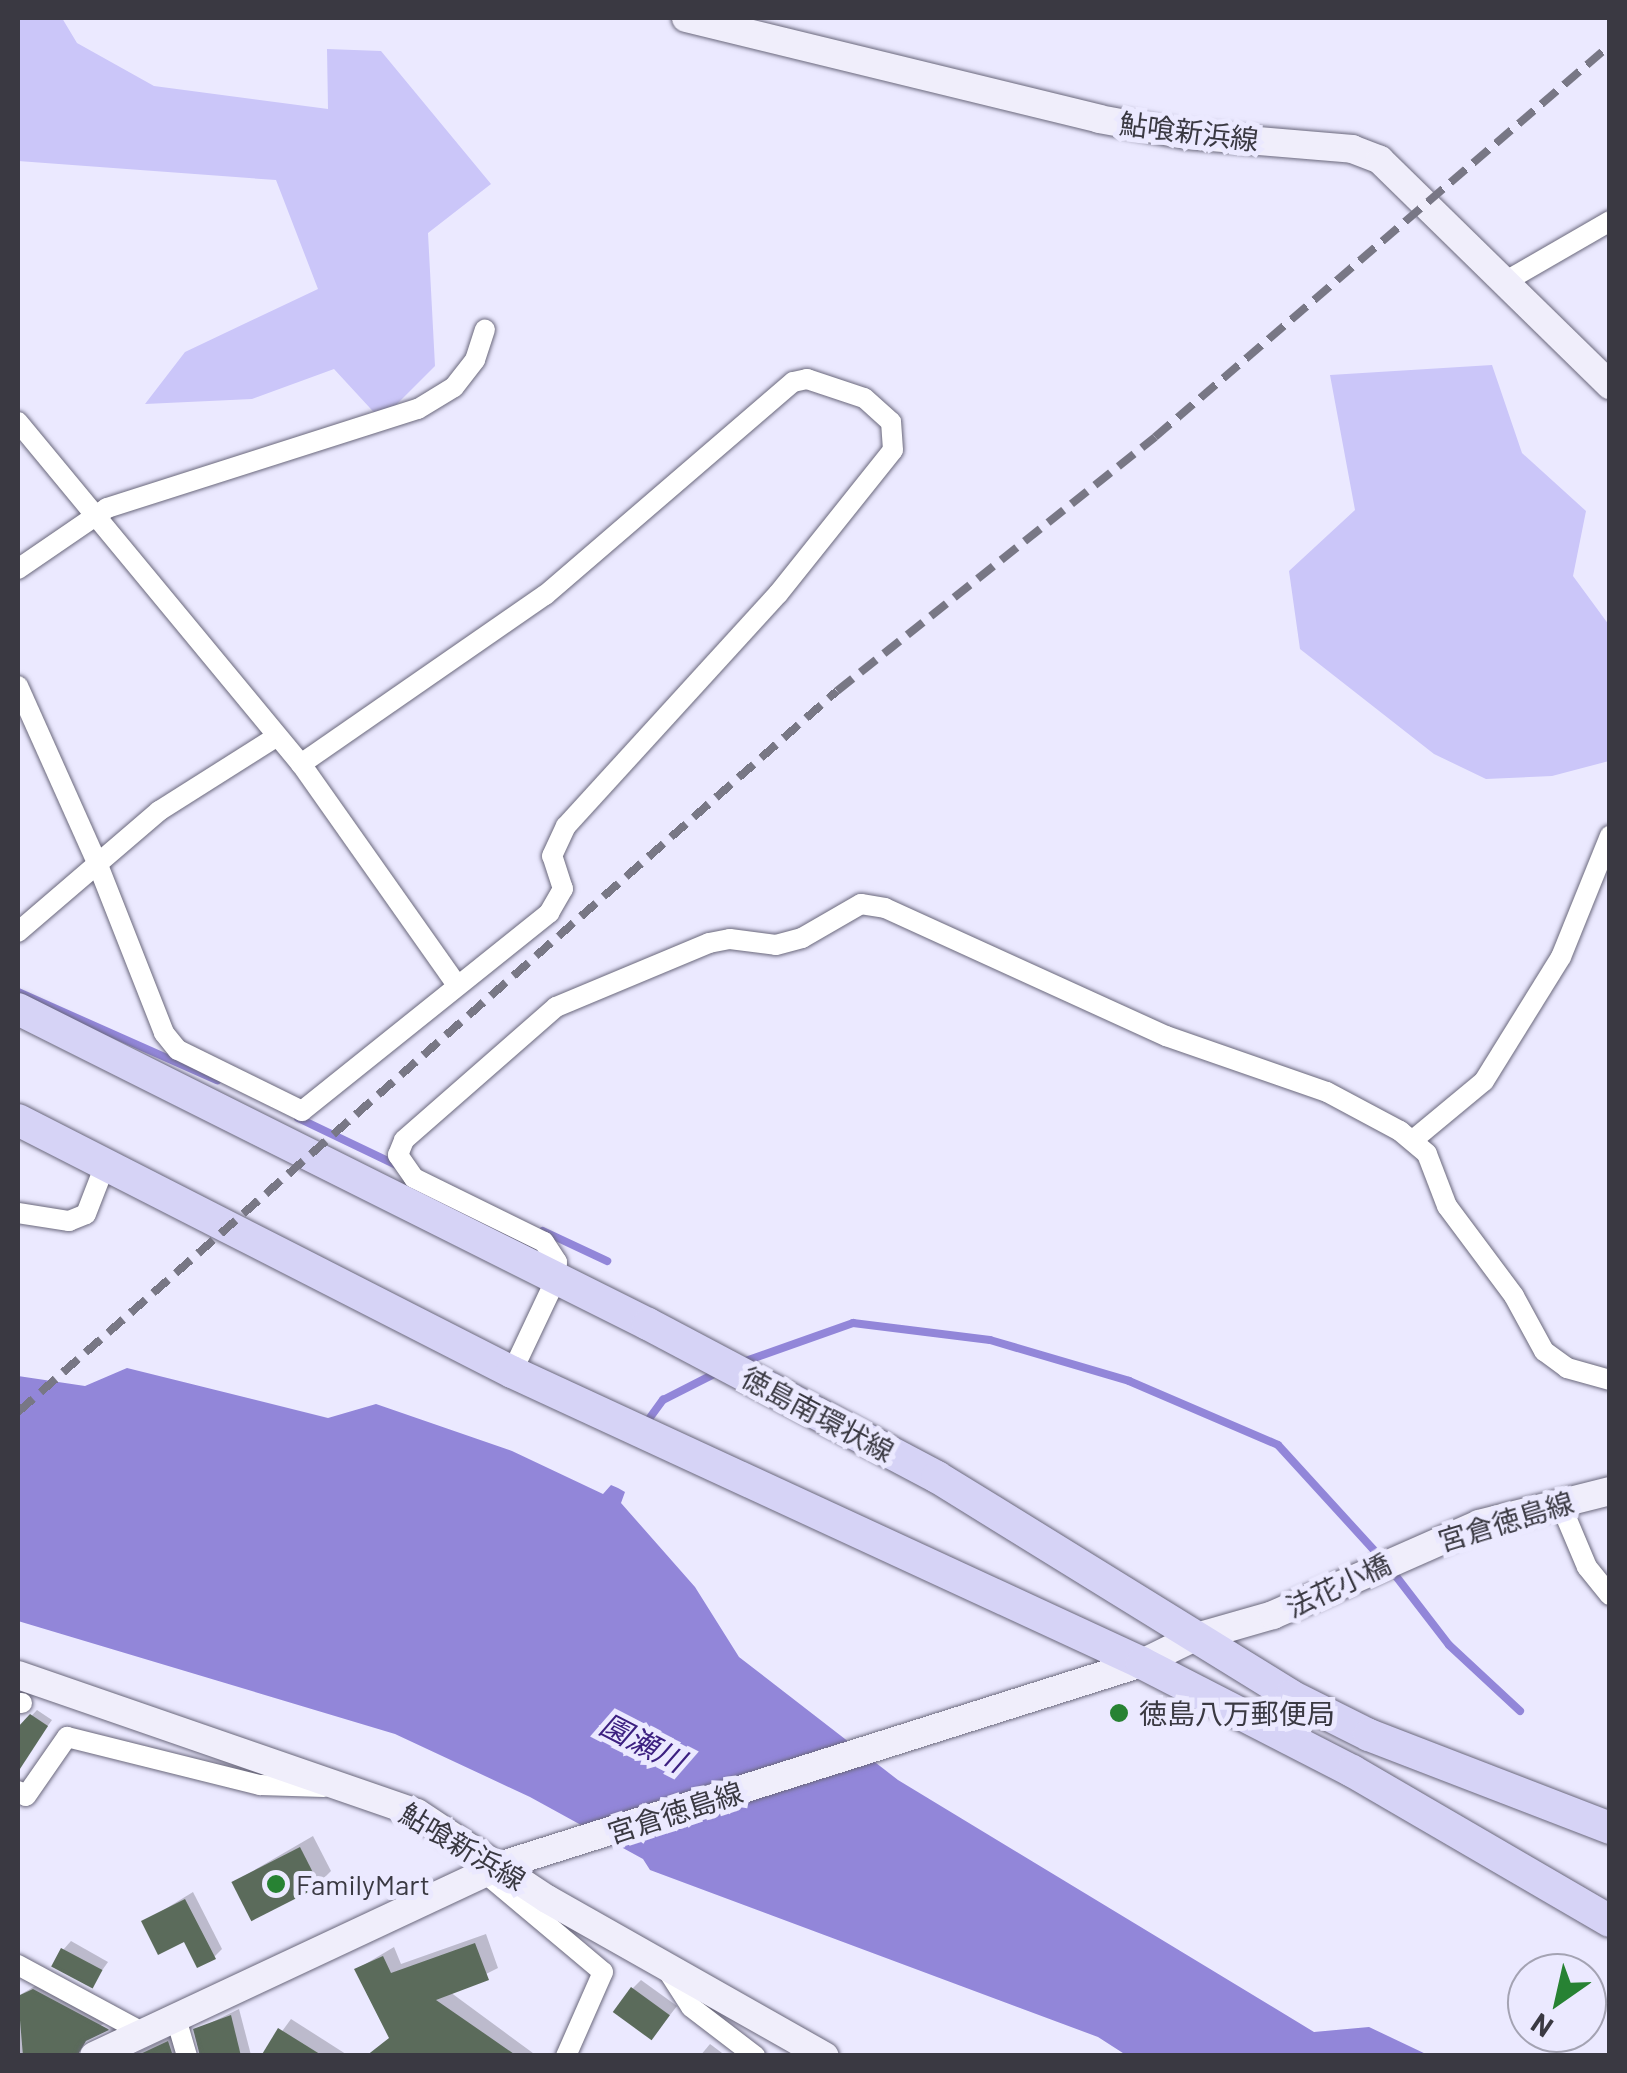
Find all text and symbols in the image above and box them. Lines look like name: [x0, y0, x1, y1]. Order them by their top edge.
street label: 鮎喰新浜線: [1117, 106, 1261, 156]
street label: 徳島南環状線: [736, 1360, 900, 1468]
street label: 宮倉徳島線: [1434, 1484, 1578, 1558]
street label: 法花小橋: [1280, 1546, 1396, 1624]
place label: 徳島八万郵便局: [1139, 1696, 1335, 1730]
marker: 徳島八万郵便局: [1108, 1702, 1130, 1724]
water label: 園瀬川: [595, 1706, 691, 1778]
street label: 宮倉徳島線: [603, 1774, 747, 1850]
street label: 鮎喰新浜線: [394, 1796, 532, 1896]
place label: FamilyMart: [296, 1867, 430, 1901]
marker: FamilyMart: [265, 1873, 287, 1895]
north arrow: [1507, 1953, 1607, 2053]
text: N: [1524, 2007, 1559, 2046]

